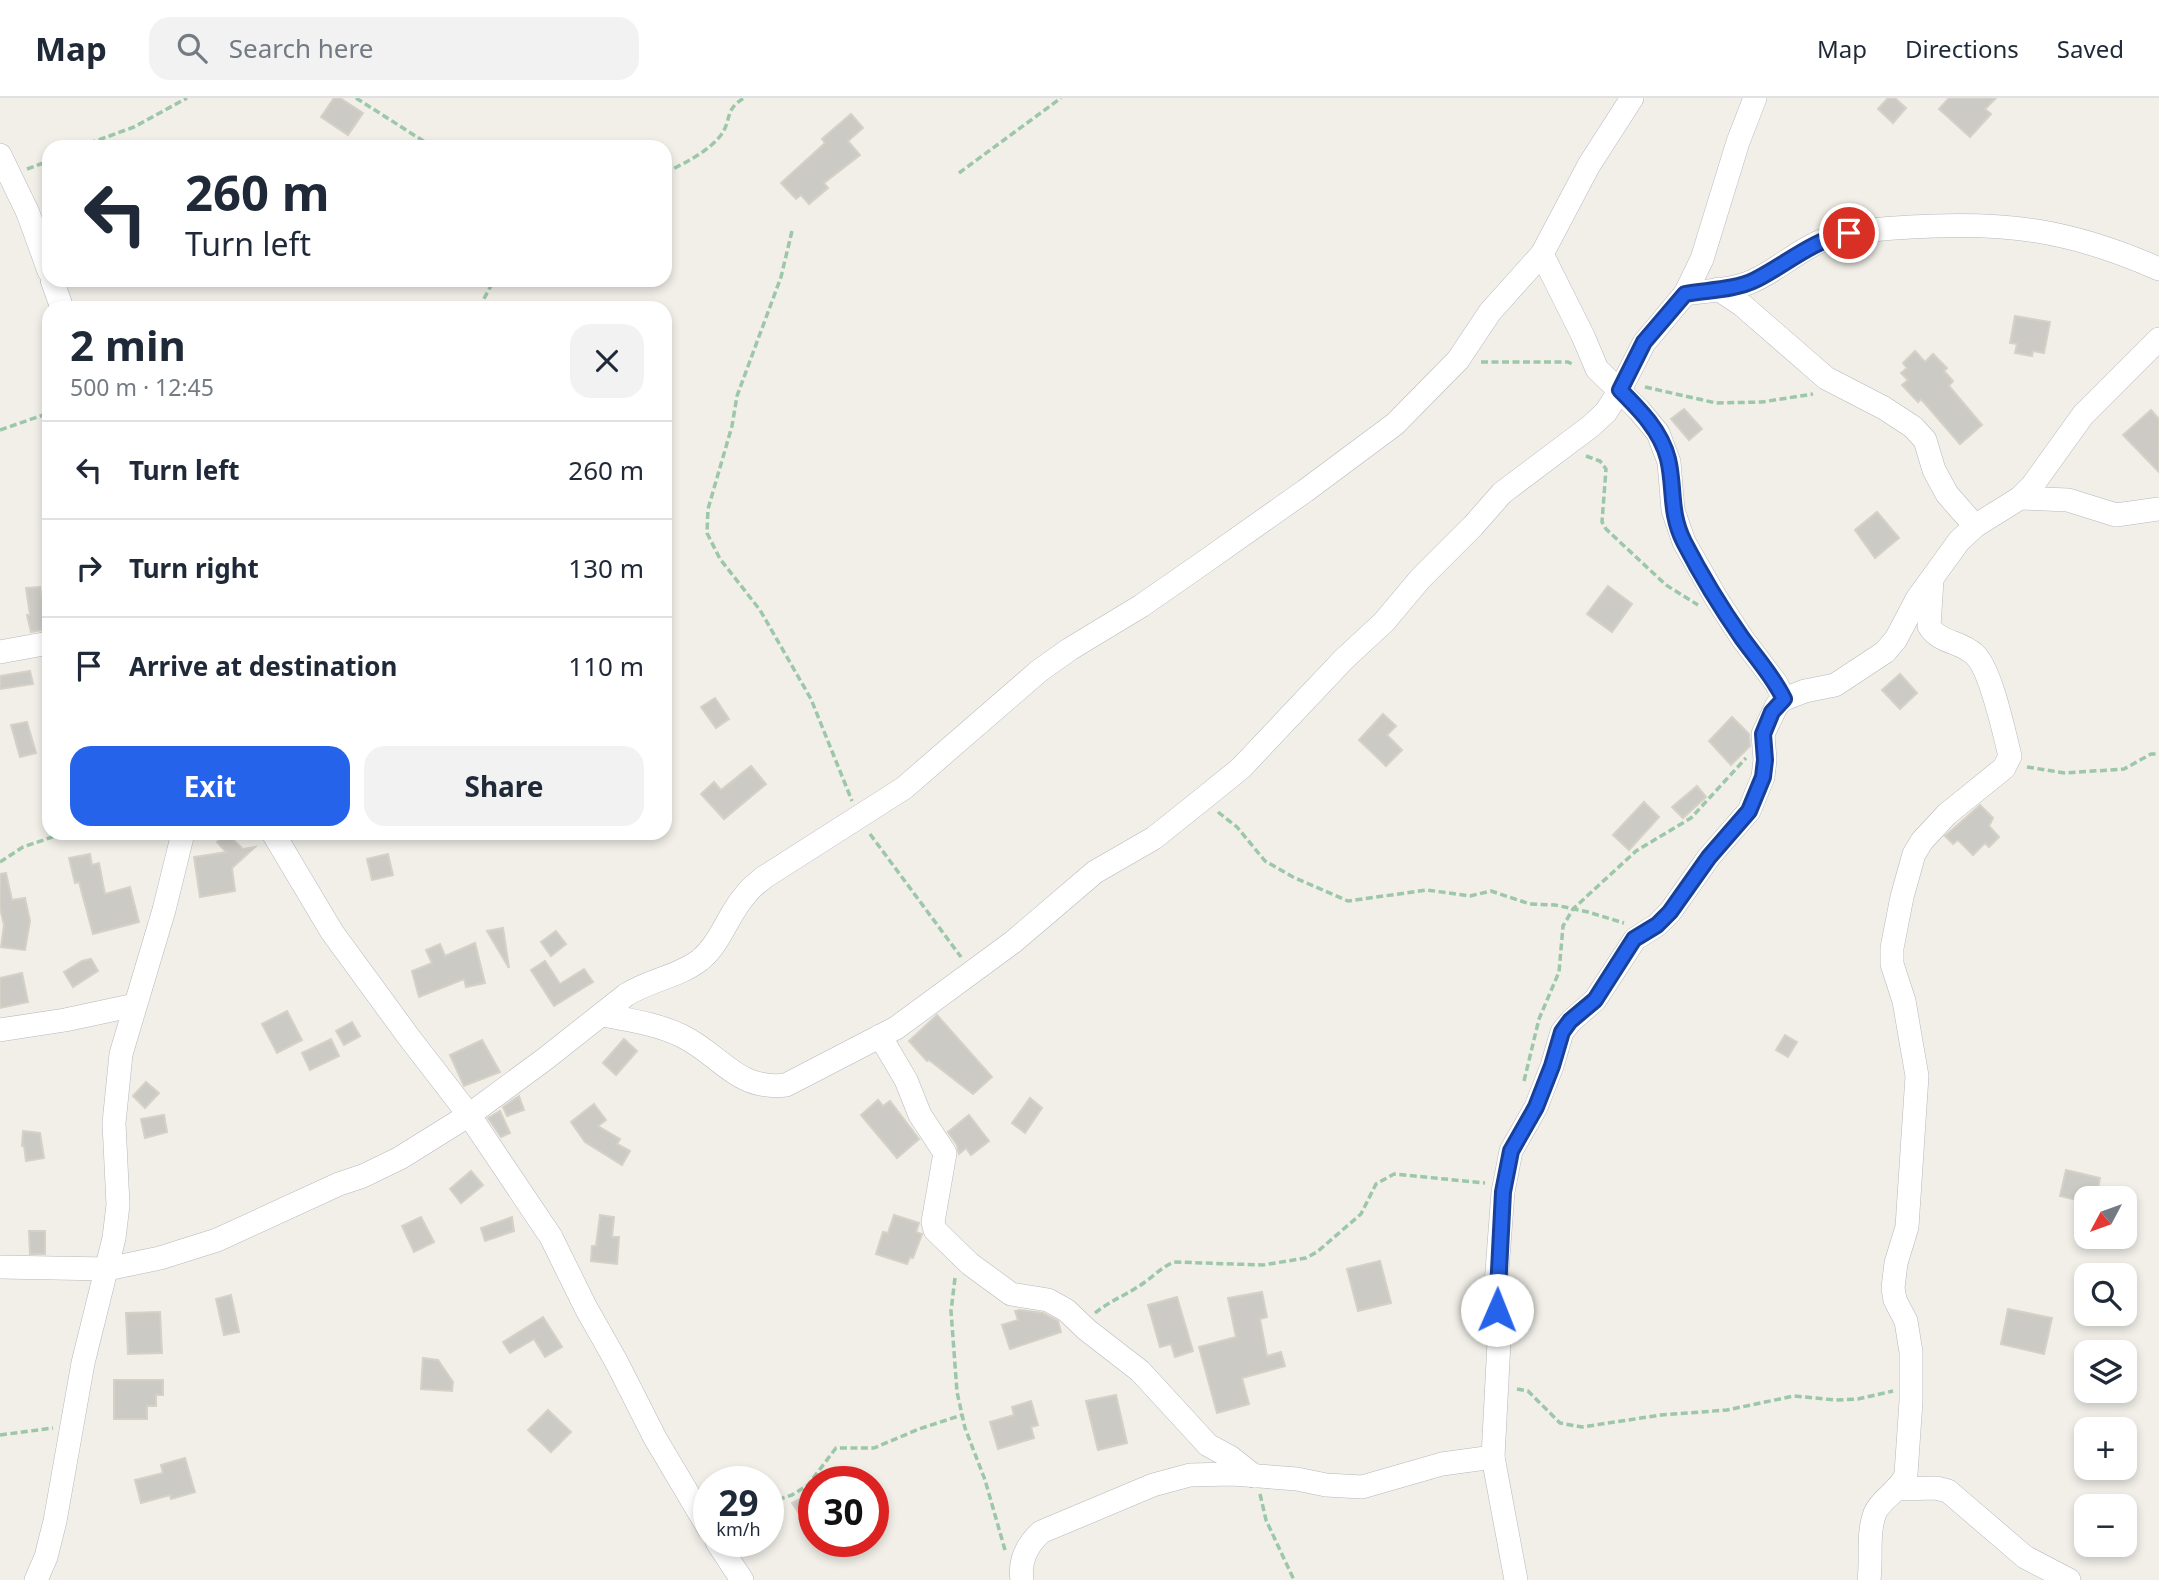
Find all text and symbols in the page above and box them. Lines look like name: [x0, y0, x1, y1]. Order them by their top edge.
search box: [149, 17, 639, 80]
text: Map: [35, 26, 107, 71]
icon: search: [173, 29, 211, 67]
text: Search here: [229, 30, 373, 66]
text: Map: [1817, 32, 1867, 65]
text: Directions: [1905, 32, 2019, 65]
text: Saved: [2057, 32, 2124, 65]
text: 260 m: [185, 159, 330, 225]
icon: left: [70, 168, 161, 259]
pin: [1819, 203, 1879, 263]
icon: arrive: [1830, 214, 1868, 252]
text: Turn left: [185, 222, 311, 265]
text: 2 min: [70, 316, 186, 373]
button: close: [570, 324, 644, 398]
text: 500 m · 12:45: [70, 371, 214, 403]
icon: left: [70, 451, 108, 489]
text: Turn left: [129, 452, 240, 488]
text: 260 m: [568, 452, 644, 488]
icon: right: [70, 549, 108, 587]
text: Turn right: [129, 550, 259, 586]
text: 130 m: [568, 550, 644, 586]
icon: arrive: [70, 647, 108, 685]
text: Arrive at destination: [129, 648, 398, 684]
text: 110 m: [568, 648, 644, 684]
button: Exit: [70, 746, 350, 826]
button: Share: [364, 746, 644, 826]
north arrow: [2074, 1186, 2137, 1250]
map controls: [2074, 1186, 2137, 1557]
button: search: [2074, 1263, 2137, 1326]
position arrow: [1460, 1273, 1534, 1347]
button: layers: [2074, 1340, 2137, 1403]
button: +: [2074, 1417, 2137, 1480]
speed limit sign: 30: [798, 1466, 889, 1557]
text: 29: [718, 1479, 759, 1526]
button: −: [2074, 1494, 2137, 1557]
text: km/h: [716, 1517, 761, 1541]

